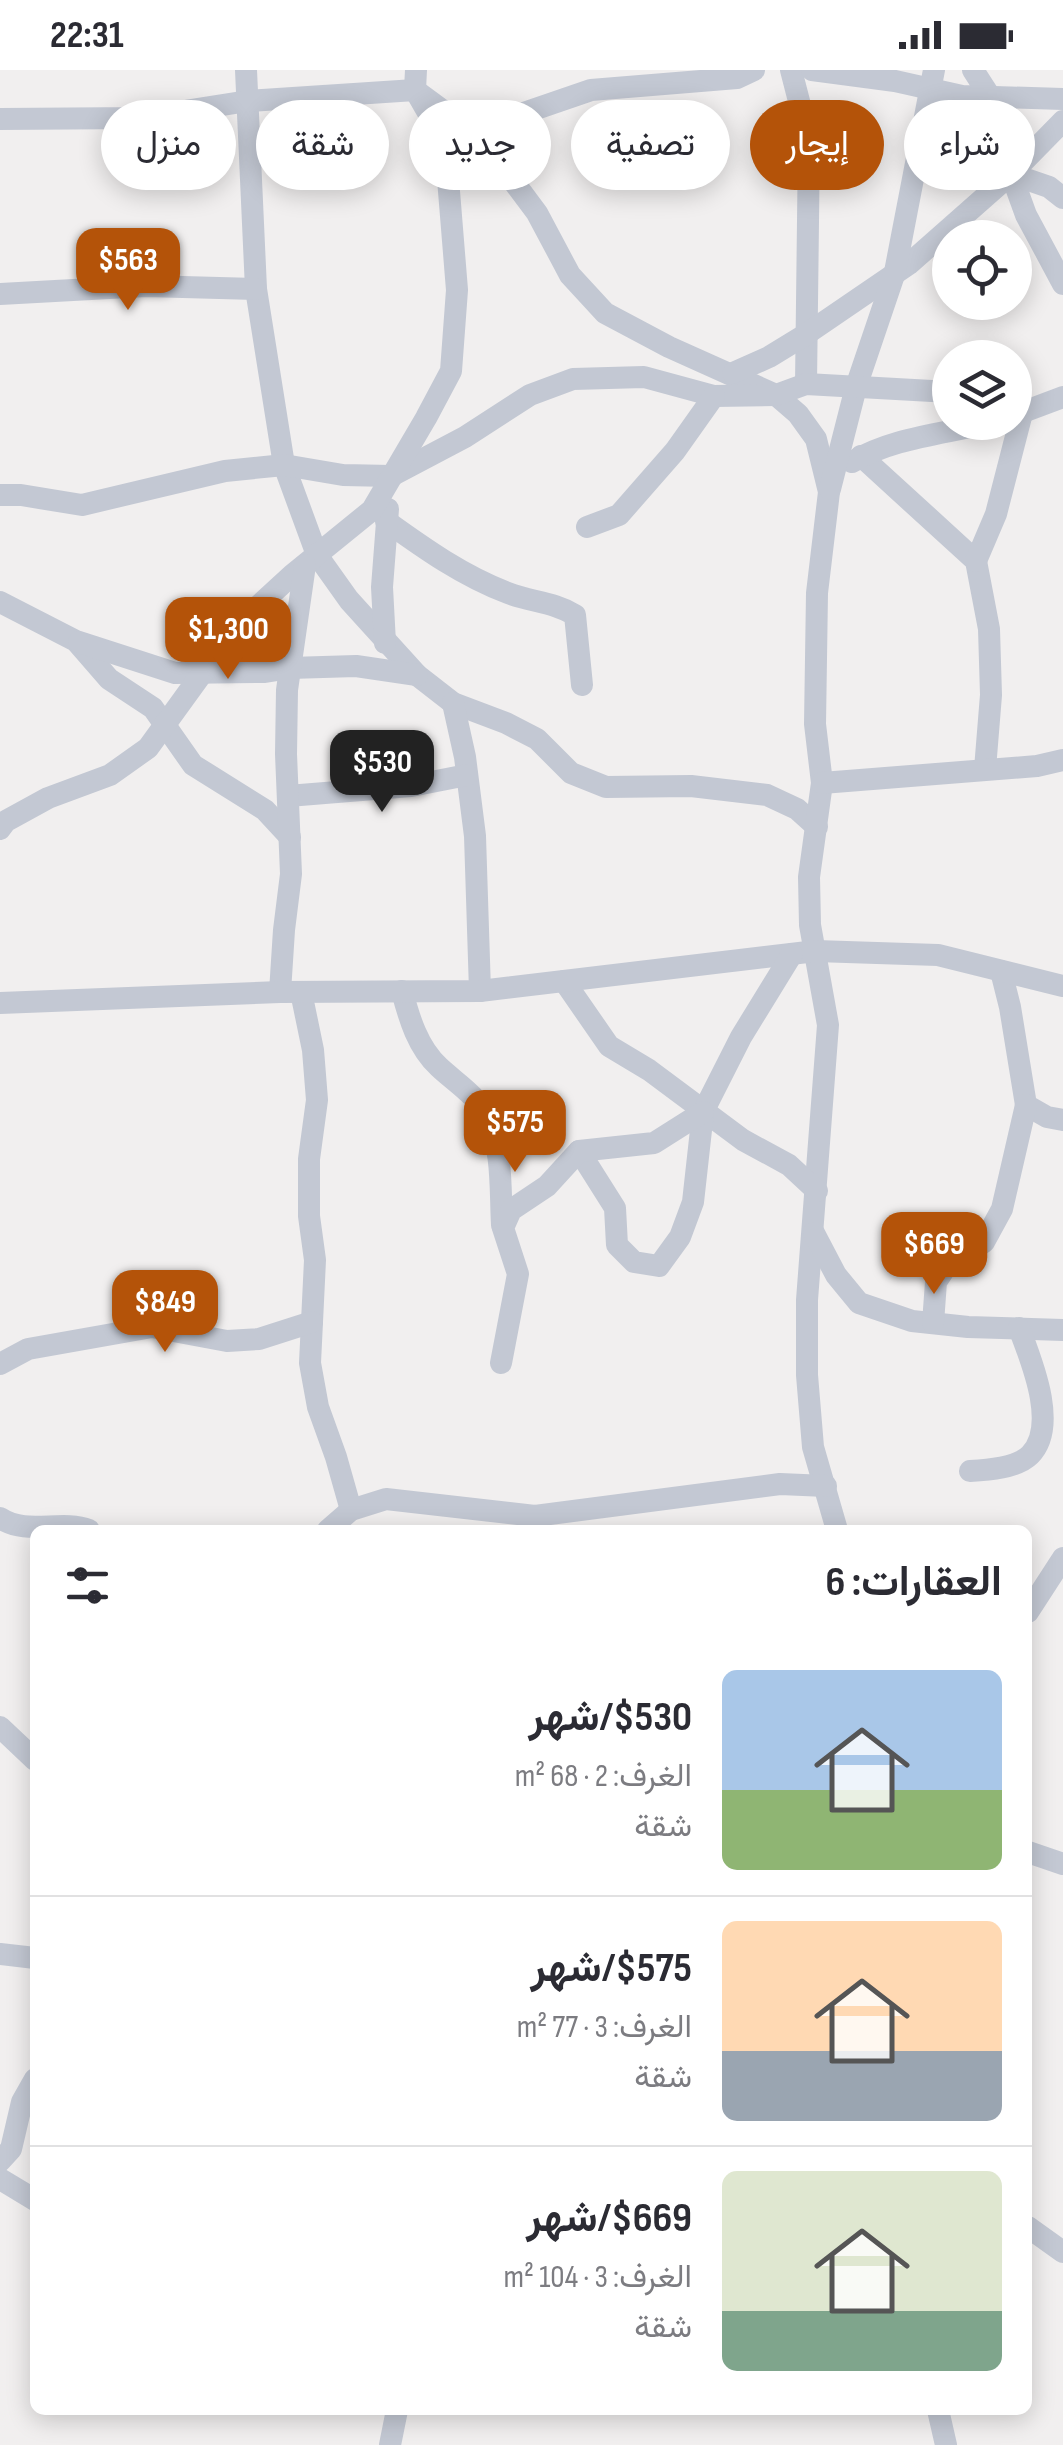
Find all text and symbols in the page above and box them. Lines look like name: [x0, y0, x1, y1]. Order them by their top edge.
text: 22:31: [50, 13, 124, 58]
chip: منزل: [101, 100, 236, 190]
chip: شقة: [256, 100, 389, 190]
chip: جديد: [409, 100, 551, 190]
chip: تصفية: [571, 100, 730, 190]
chip: إيجار: [750, 100, 884, 190]
chip: شراء: [904, 100, 1035, 190]
map controls: [932, 220, 1032, 440]
button: locate: [932, 220, 1032, 320]
pin: $563: [69, 228, 187, 313]
text: $563: [98, 241, 158, 280]
button: layers: [932, 340, 1032, 440]
pin: $1,300: [147, 597, 309, 682]
text: $1,300: [187, 610, 269, 649]
pin: $530: [323, 730, 441, 815]
text: $530: [352, 743, 412, 782]
pin: $575: [456, 1090, 574, 1175]
text: $575: [486, 1103, 544, 1142]
pin: $669: [875, 1212, 993, 1297]
text: $669: [903, 1225, 965, 1264]
pin: $849: [106, 1270, 224, 1355]
text: $849: [134, 1283, 196, 1322]
text: العقارات: 6: [825, 1557, 1002, 1608]
icon: filters: [60, 1558, 115, 1613]
text: $530/شهر: [528, 1692, 692, 1743]
icon: home: [802, 1710, 922, 1830]
text: الغرف: 2 · 68 m²: [515, 1757, 692, 1796]
text: شقة: [634, 1807, 692, 1846]
text: $575/شهر: [531, 1943, 692, 1994]
icon: home: [802, 1961, 922, 2081]
text: الغرف: 3 · 77 m²: [517, 2008, 692, 2047]
text: شقة: [634, 2058, 692, 2097]
text: $669/شهر: [526, 2193, 692, 2244]
icon: home: [802, 2211, 922, 2331]
text: الغرف: 3 · 104 m²: [504, 2258, 692, 2297]
text: شقة: [634, 2308, 692, 2347]

